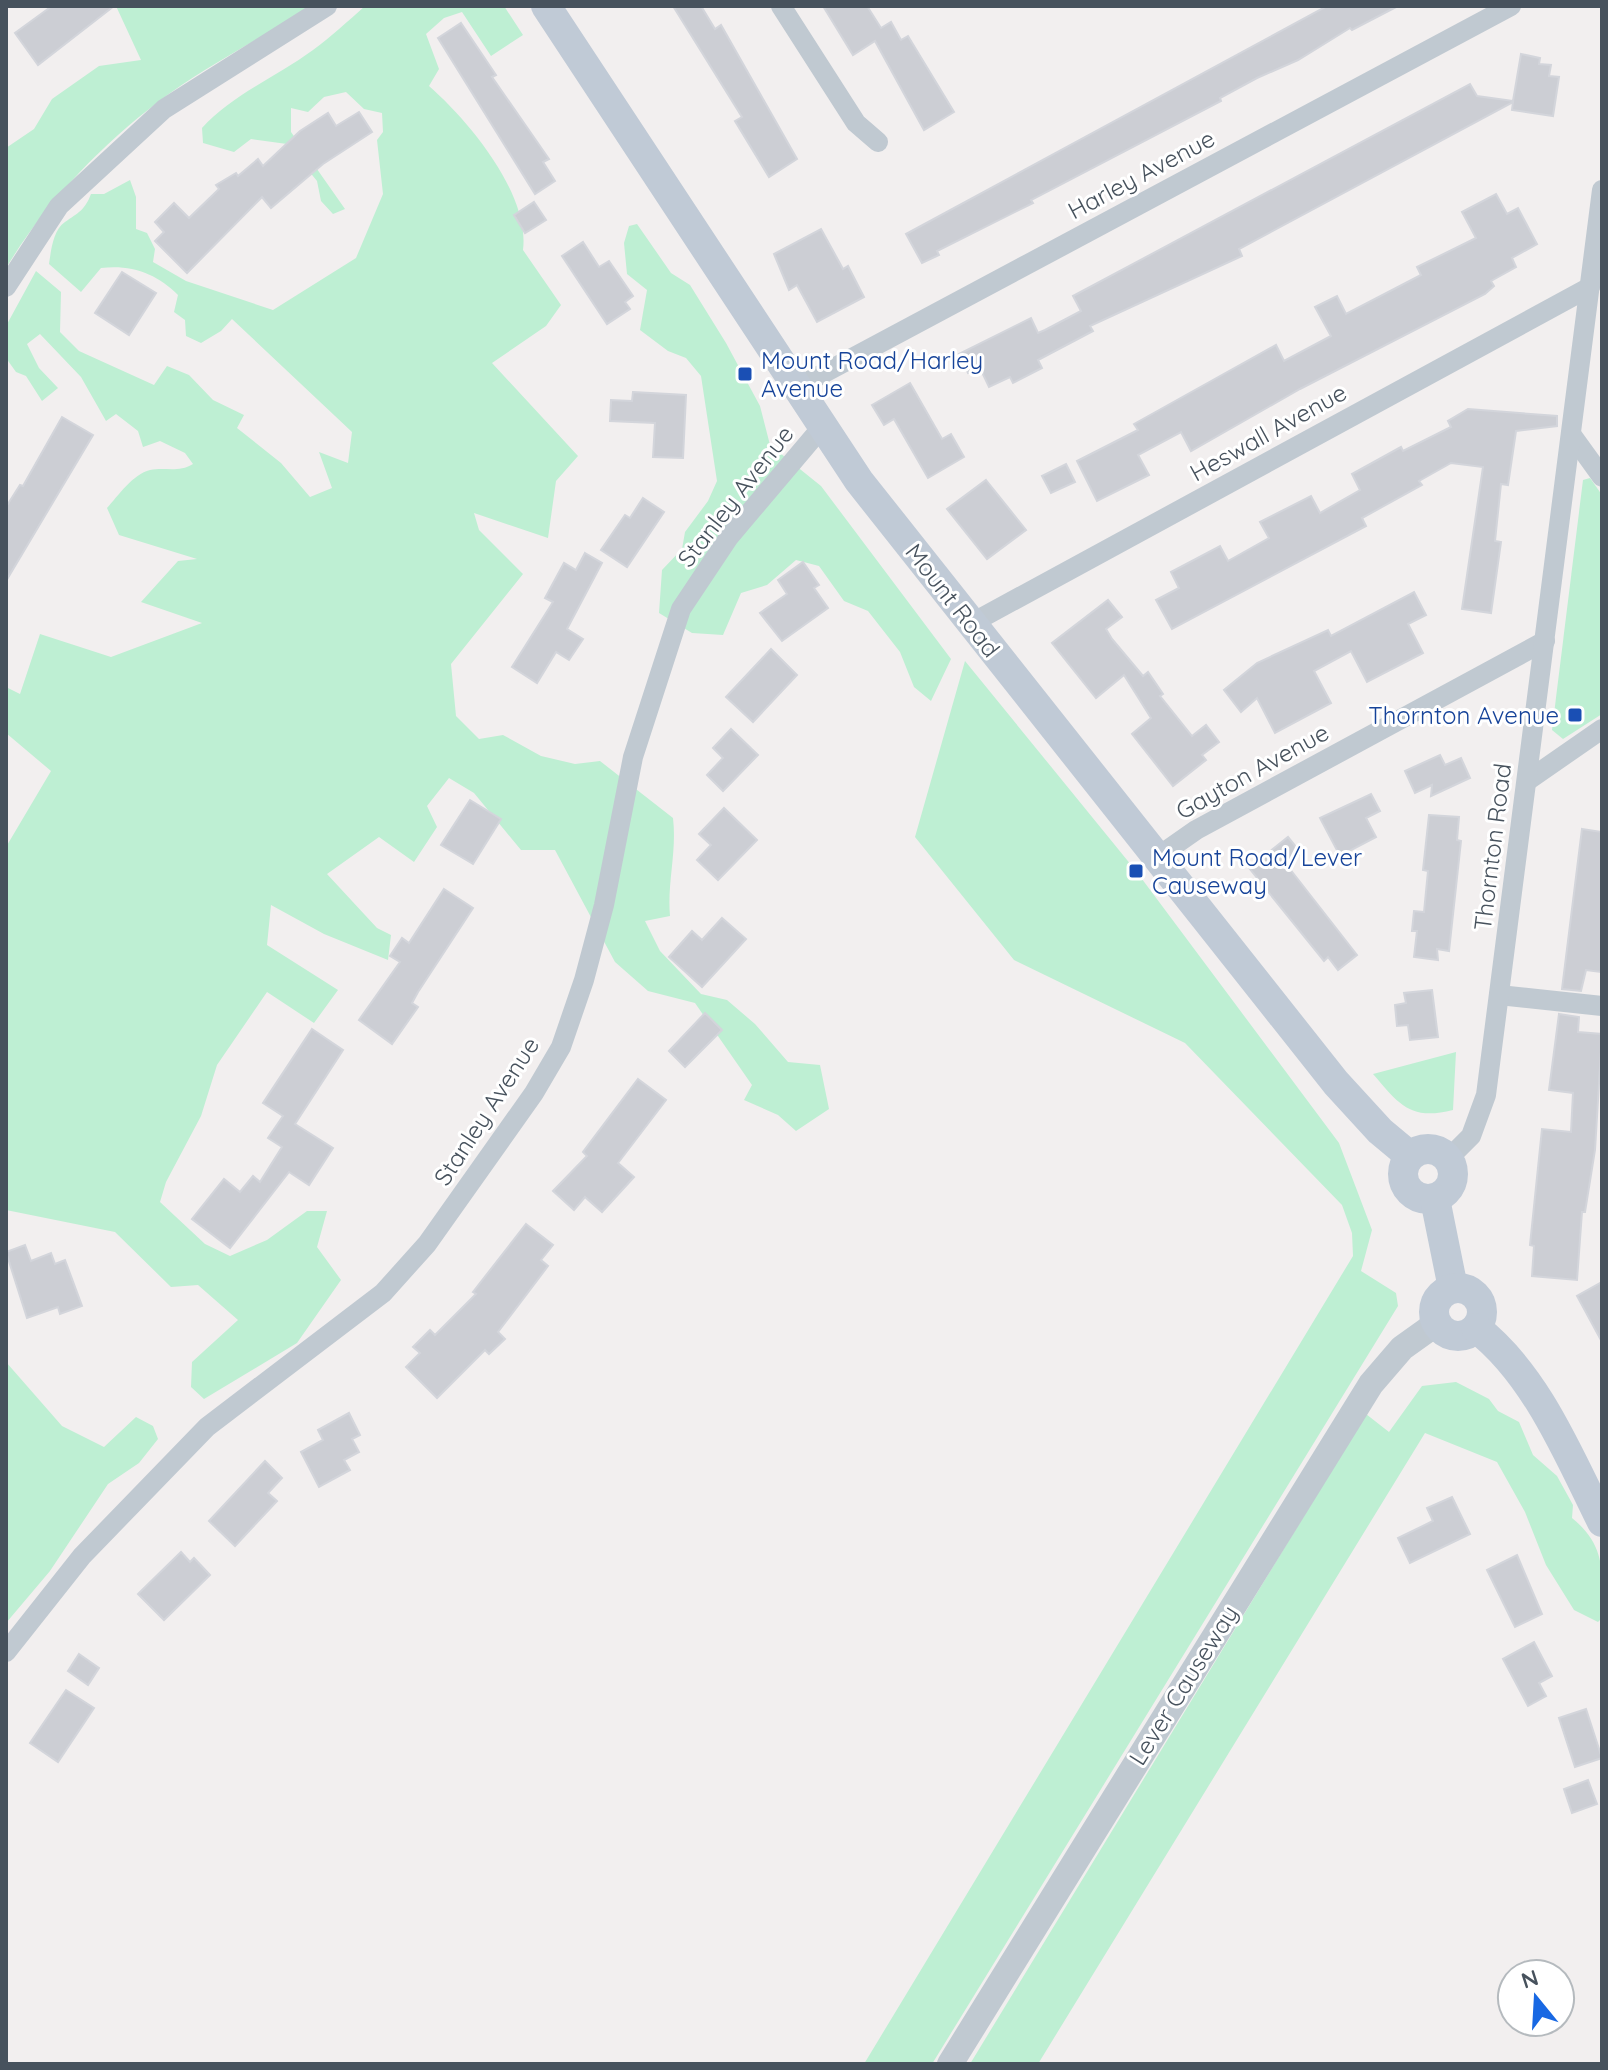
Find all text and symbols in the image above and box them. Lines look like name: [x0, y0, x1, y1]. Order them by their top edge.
street label: Harley Avenue: [1062, 123, 1220, 225]
place label: Mount Road/Harley Avenue: [761, 345, 983, 403]
marker: Mount Road/Harley Avenue: [736, 365, 754, 383]
street label: Heswall Avenue: [1184, 377, 1352, 487]
street label: Stanley Avenue: [671, 419, 799, 573]
street label: Mount Road: [899, 537, 1007, 663]
place label: Thornton Avenue: [1368, 700, 1559, 730]
marker: Thornton Avenue: [1566, 706, 1584, 724]
street label: Gayton Avenue: [1170, 717, 1334, 825]
street label: Thornton Road: [1467, 762, 1517, 932]
place label: Mount Road/Lever Causeway: [1152, 842, 1362, 900]
marker: Mount Road/Lever Causeway: [1127, 862, 1145, 880]
street label: Stanley Avenue: [427, 1031, 545, 1191]
street label: Lever Causeway: [1122, 1599, 1244, 1771]
north arrow: [1496, 1958, 1576, 2038]
text: N: [1518, 1963, 1542, 1995]

